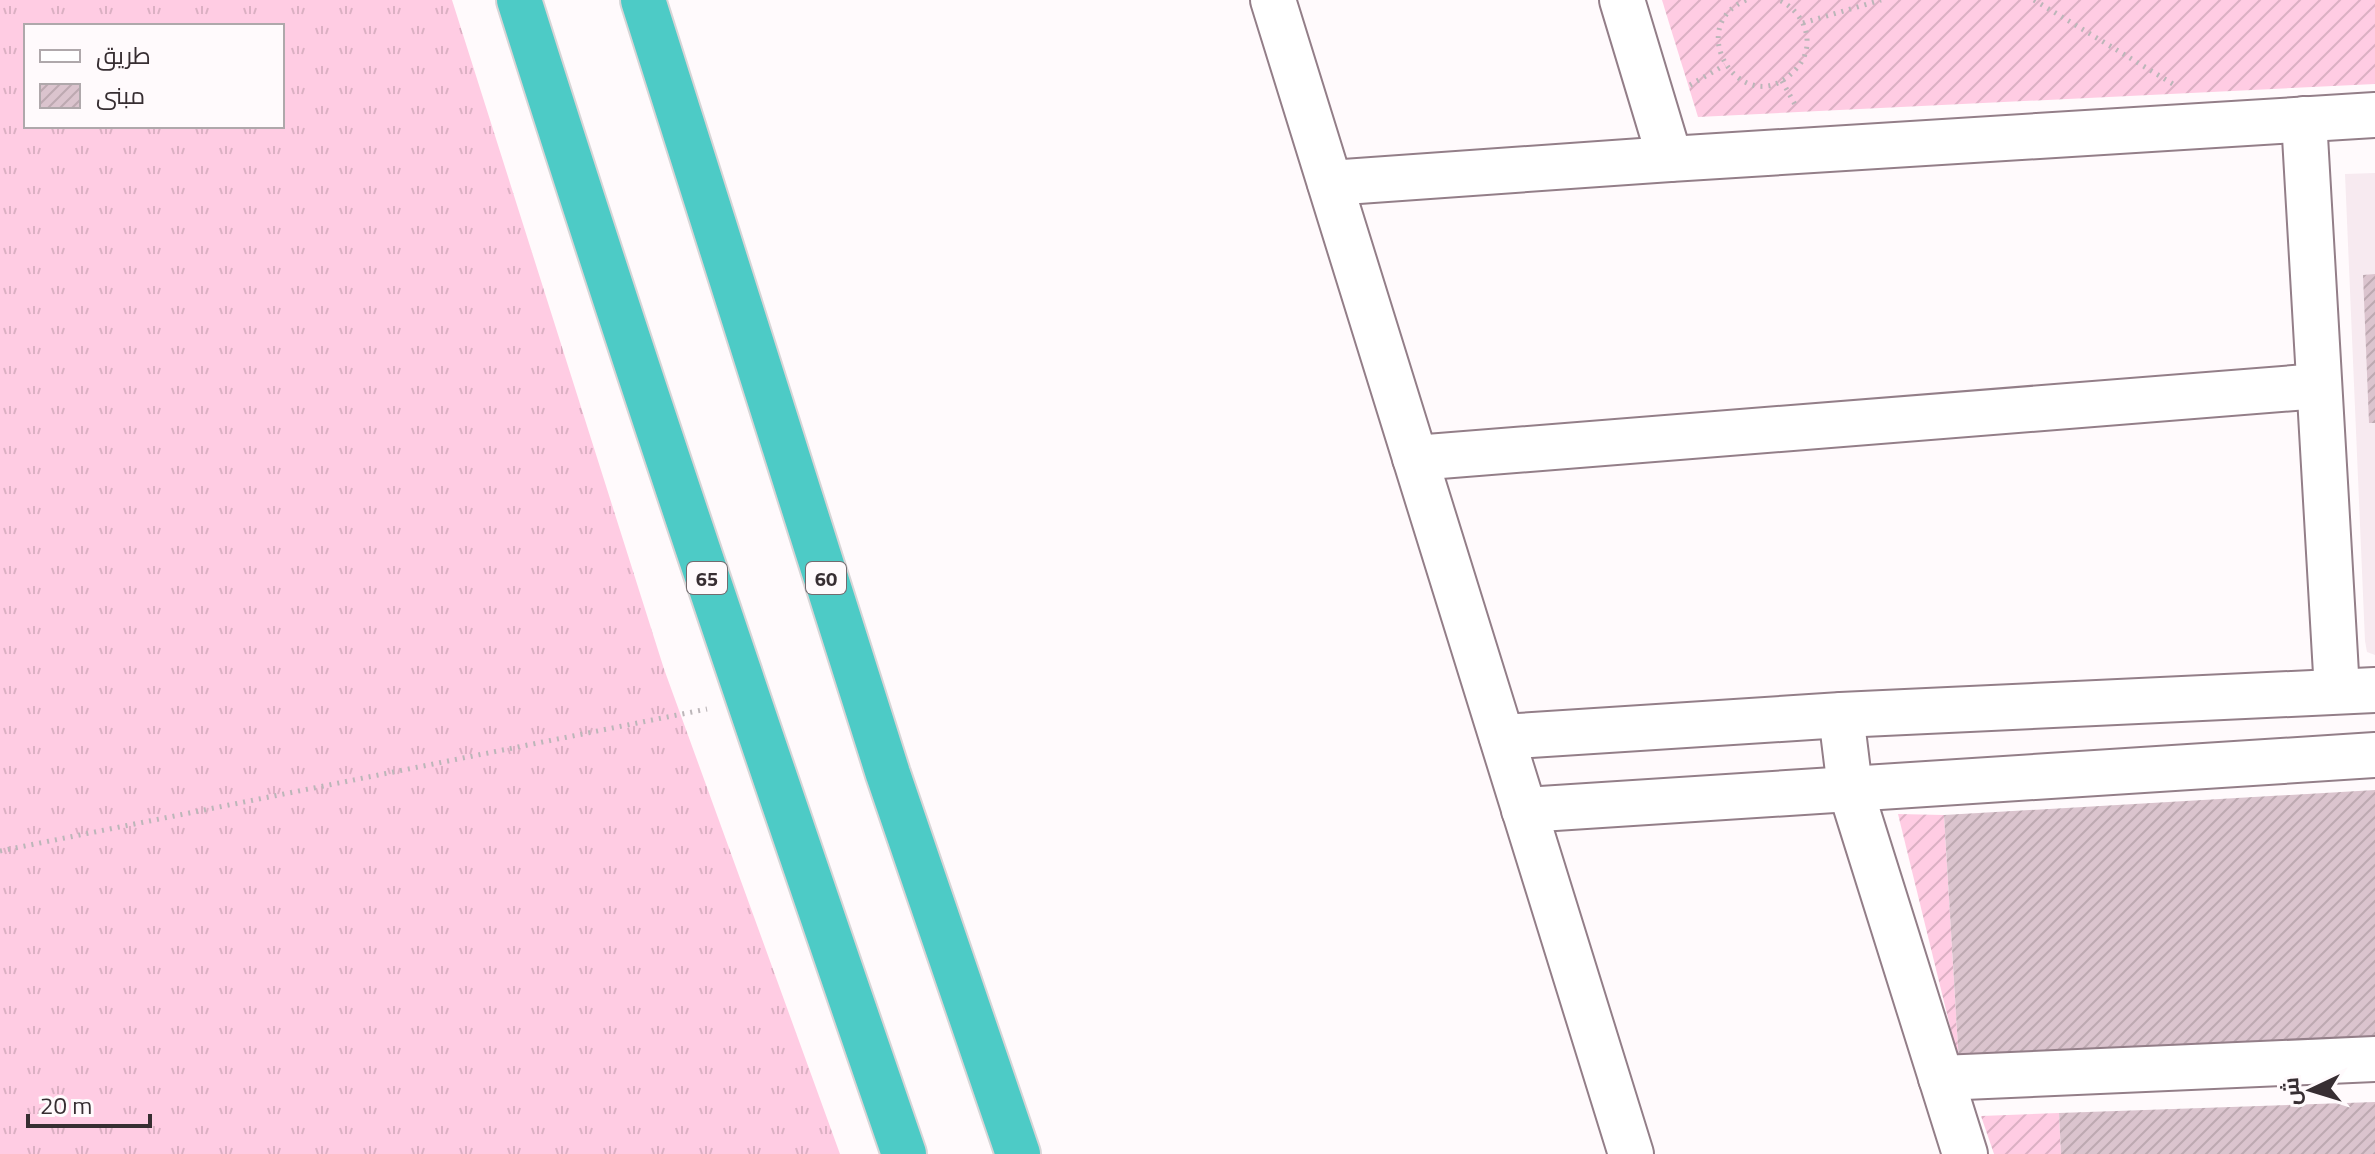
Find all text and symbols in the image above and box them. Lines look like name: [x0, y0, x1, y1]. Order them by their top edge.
legend: [24, 24, 284, 128]
text: طريق: [96, 37, 151, 73]
text: مبنى: [96, 77, 145, 113]
road number: 65: [687, 562, 727, 594]
road number: 60: [806, 562, 846, 594]
north arrow: [2271, 1050, 2351, 1130]
text: ش: [2273, 1076, 2309, 1107]
scale bar: [28, 1078, 150, 1128]
text: 20 m: [40, 1087, 92, 1123]

